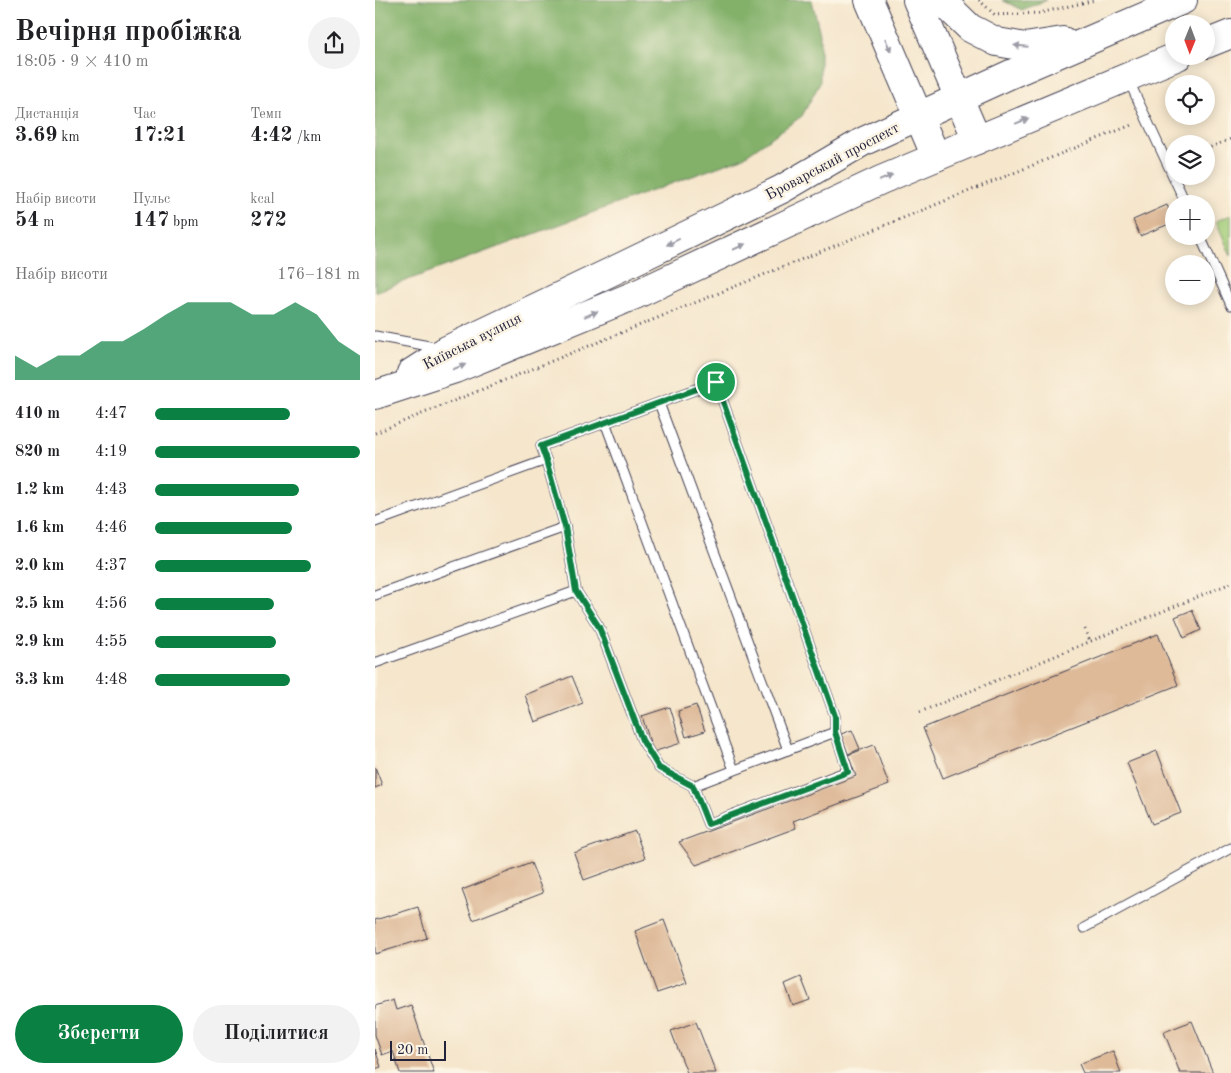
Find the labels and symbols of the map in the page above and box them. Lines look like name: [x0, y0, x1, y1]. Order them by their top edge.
north arrow: [1165, 15, 1215, 65]
one-way arrow: [885, 38, 893, 52]
one-way arrow: [1013, 41, 1029, 49]
one-way arrow: [1015, 117, 1030, 125]
street label: Броварський проспект: [764, 121, 902, 204]
one-way arrow: [879, 174, 893, 182]
one-way arrow: [666, 238, 680, 246]
one-way arrow: [732, 243, 746, 251]
one-way arrow: [583, 309, 598, 317]
street label: Київська вулиця: [421, 311, 524, 374]
pin: [695, 361, 737, 403]
one-way arrow: [452, 363, 467, 370]
scale bar: [390, 1038, 446, 1061]

